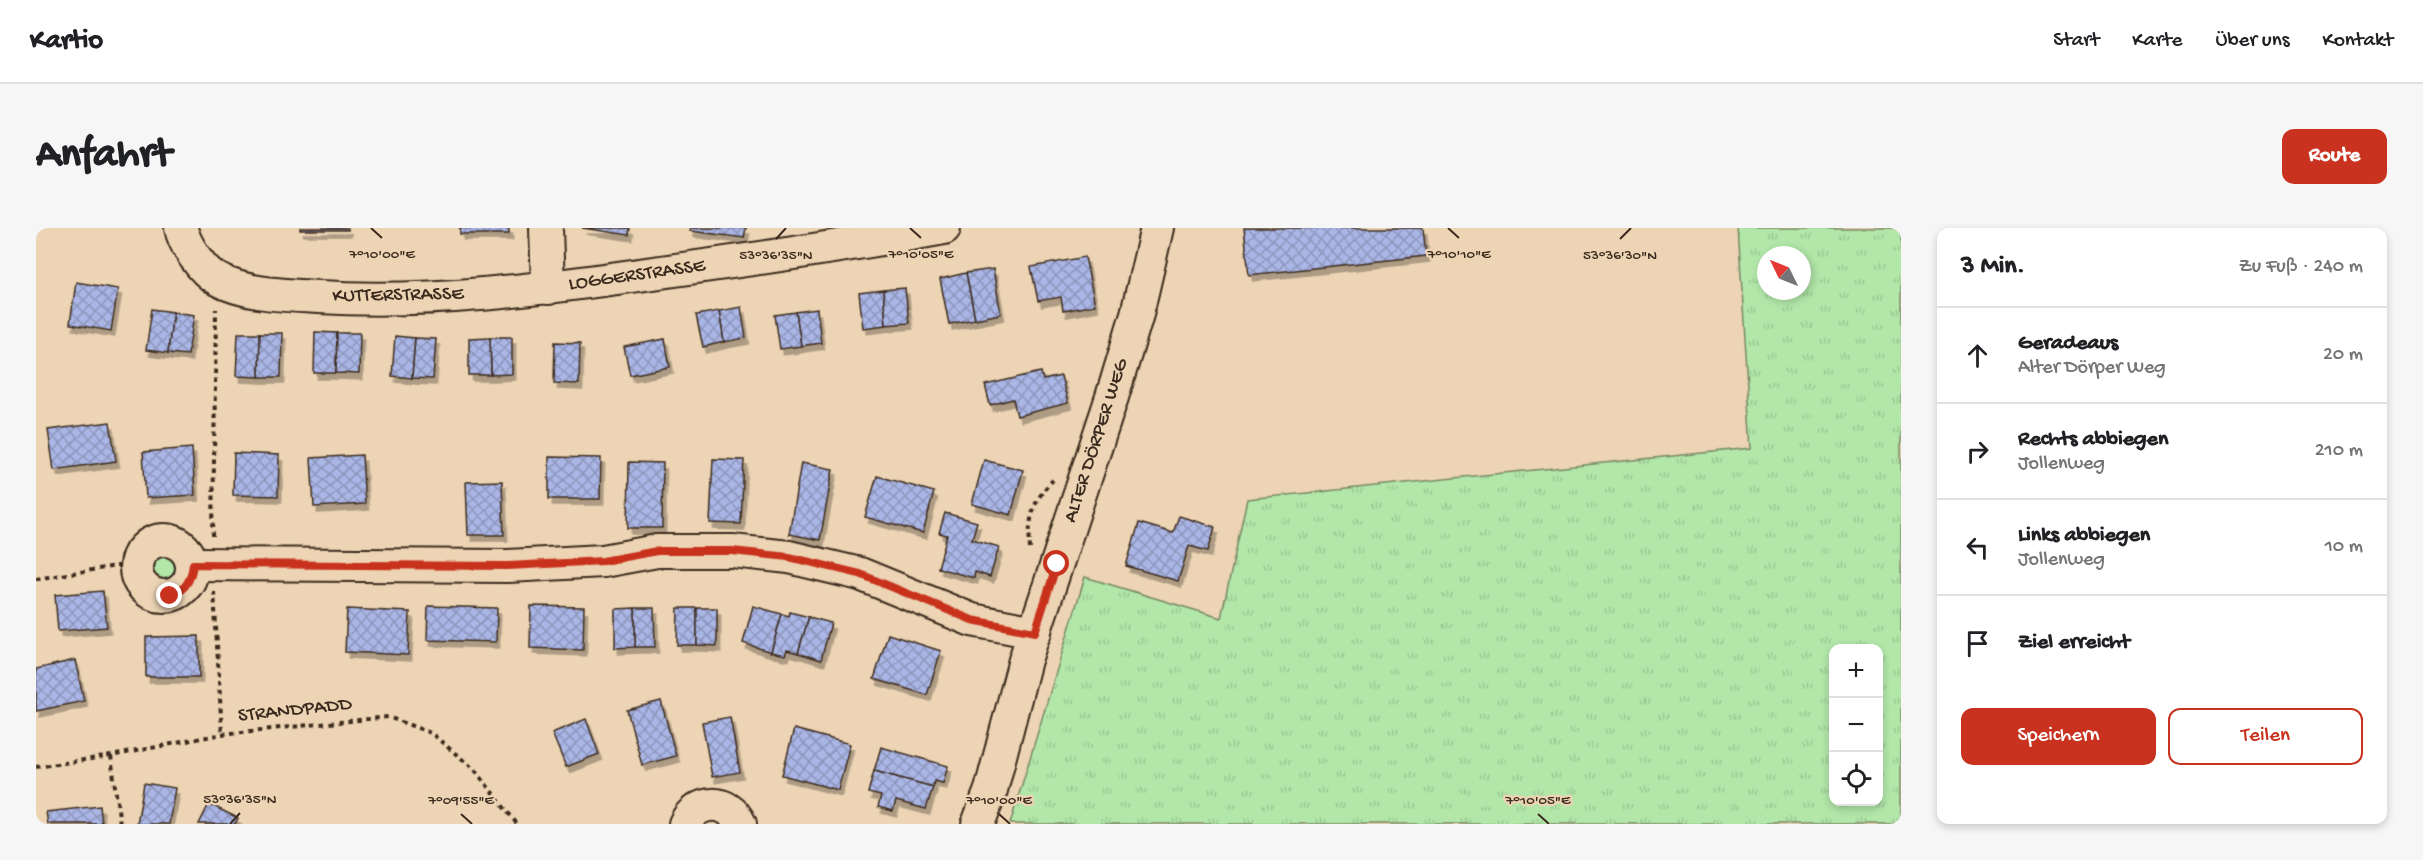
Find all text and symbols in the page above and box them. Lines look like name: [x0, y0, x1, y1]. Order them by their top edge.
text: Kartio: [30, 25, 103, 58]
text: Start: [2053, 29, 2099, 54]
text: Karte: [2132, 29, 2182, 54]
text: Über uns: [2215, 29, 2289, 54]
text: Kontakt: [2322, 29, 2393, 54]
button: Route: [2282, 129, 2387, 184]
text: Anfahrt: [36, 132, 171, 181]
text: 7°10'00"E: [348, 246, 415, 264]
text: 7°10'05"E: [888, 246, 954, 264]
text: 7°10'10"E: [1426, 246, 1491, 264]
north arrow: [1757, 246, 1811, 300]
text: 53°36'35"N: [739, 247, 813, 265]
text: 53°36'30"N: [1583, 247, 1657, 265]
text: 3 Min.: [1961, 252, 2025, 283]
street label: LOGGERSTRASSE: [567, 255, 708, 297]
text: Zu Fuß · 240 m: [2239, 256, 2363, 279]
street label: KUTTERSTRASSE: [332, 283, 465, 309]
text: Geradeaus: [2018, 331, 2118, 357]
icon: ahead: [1961, 339, 1994, 372]
text: 20 m: [2323, 344, 2363, 367]
street label: ALTER DÖRPER WEG: [1060, 355, 1135, 526]
text: Alter Dörper Weg: [2018, 357, 2166, 380]
text: Rechts abbiegen: [2018, 427, 2168, 453]
icon: right: [1961, 435, 1994, 468]
text: 210 m: [2315, 440, 2363, 463]
text: Jollenweg: [2018, 453, 2105, 476]
text: Links abbiegen: [2018, 523, 2150, 549]
icon: left: [1961, 531, 1994, 564]
text: 10 m: [2325, 536, 2363, 559]
text: Jollenweg: [2018, 549, 2105, 572]
route start: [1043, 550, 1069, 576]
route end: [156, 582, 182, 608]
icon: arrive: [1961, 627, 1994, 660]
text: Ziel erreicht: [2018, 630, 2130, 656]
map controls: [1829, 644, 1883, 806]
button: +: [1829, 644, 1883, 698]
street label: STRANDPADD: [237, 693, 354, 728]
button: −: [1829, 698, 1883, 752]
button: Speichern: [1961, 708, 2156, 765]
button: Teilen: [2168, 708, 2363, 765]
button: locate: [1829, 752, 1883, 806]
text: 53°36'35"N: [203, 791, 277, 809]
text: 7°09'55"E: [427, 792, 495, 810]
text: 7°10'00"E: [965, 792, 1032, 810]
text: 7°10'05"E: [1505, 792, 1571, 810]

